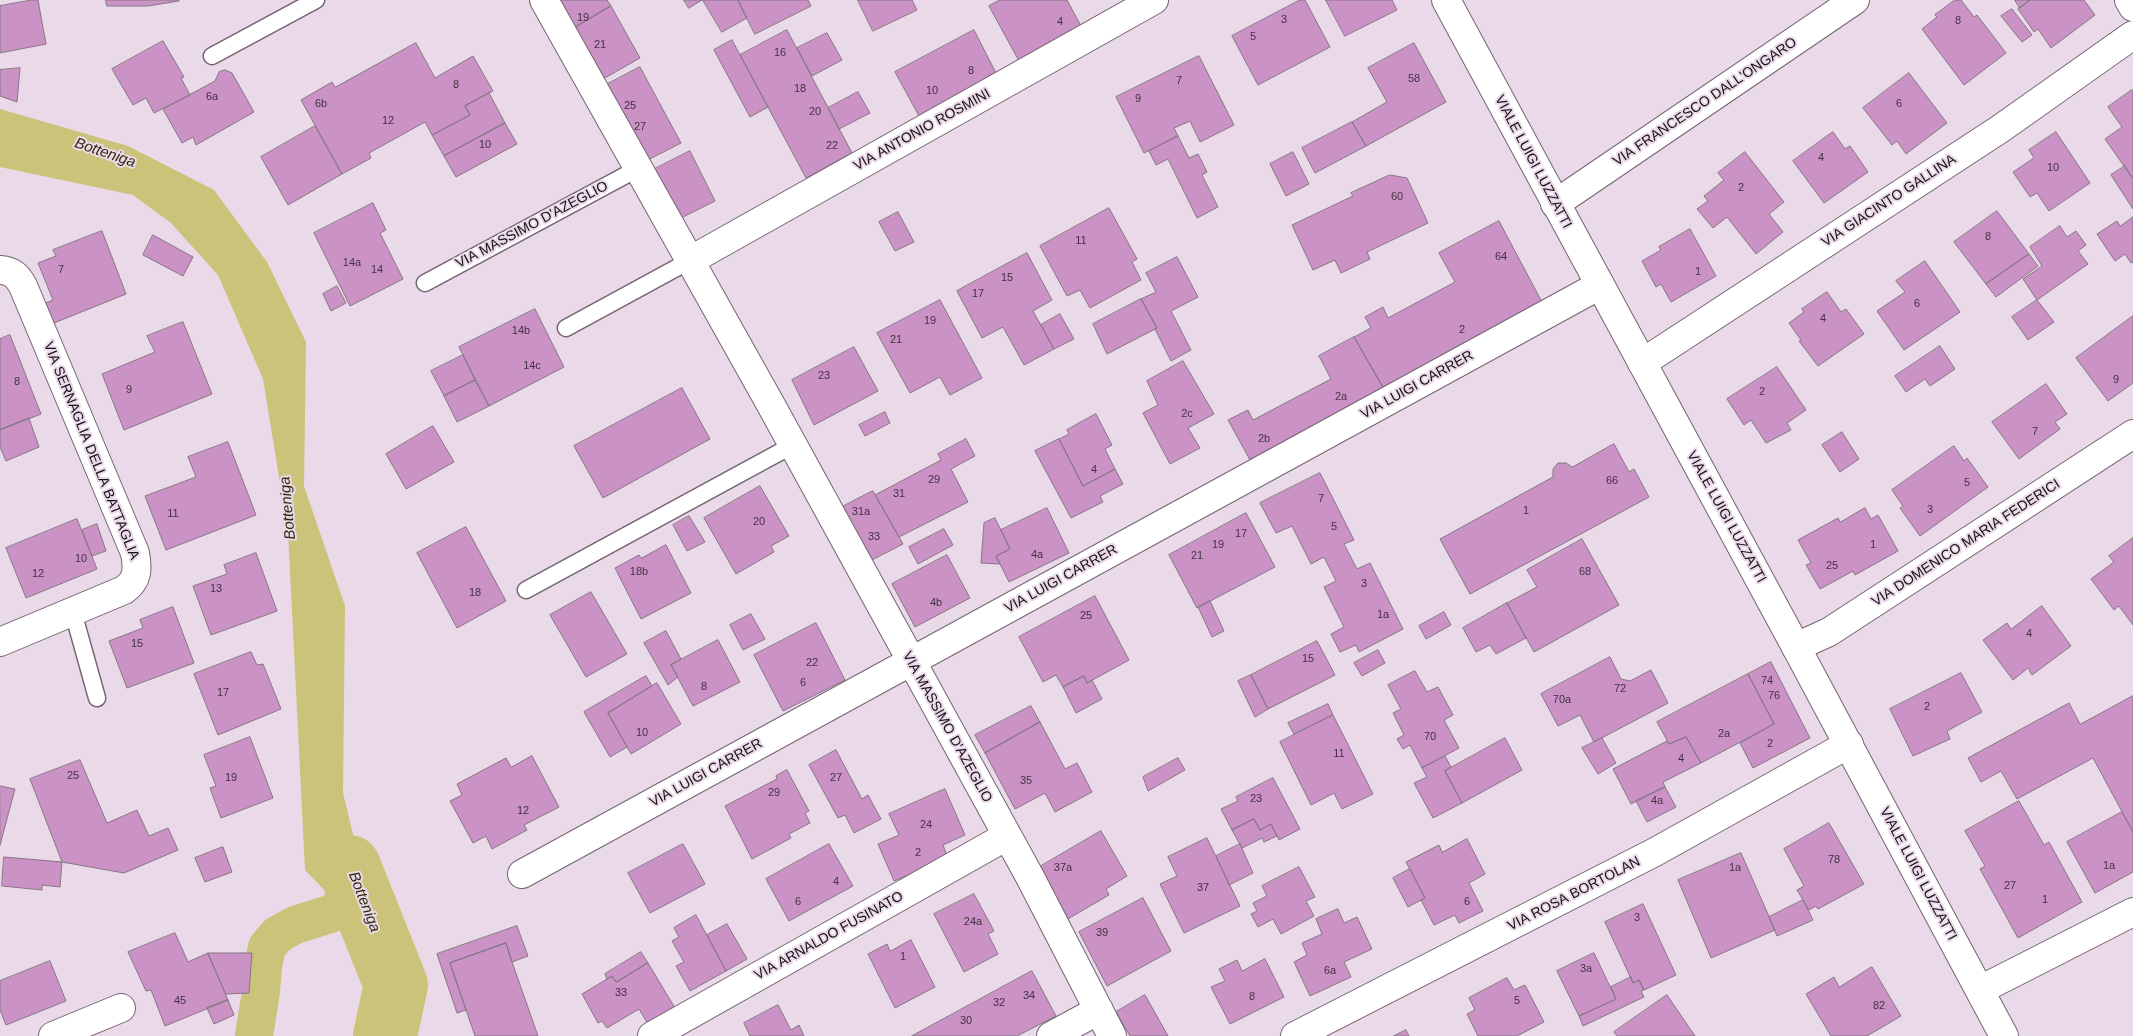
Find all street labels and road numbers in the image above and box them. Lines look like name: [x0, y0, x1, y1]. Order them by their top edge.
street label: VIA FRANCESCO DALL'ONGARO: [1610, 34, 1800, 170]
street label: VIA ANTONIO ROSMINI: [851, 85, 993, 175]
street label: VIALE LUIGI LUZZATTI: [1491, 93, 1575, 231]
street label: VIA GIACINTO GALLINA: [1819, 151, 1959, 251]
street label: VIA MASSIMO D'AZEGLIO: [453, 178, 611, 272]
street label: VIA SERNAGLIA DELLA BATTAGLIA: [39, 340, 143, 562]
street label: VIA LUIGI CARRER: [1358, 347, 1476, 423]
street label: VIALE LUIGI LUZZATTI: [1683, 448, 1769, 586]
street label: VIA DOMENICO MARIA FEDERICI: [1869, 476, 2063, 610]
street label: VIA LUIGI CARRER: [1002, 541, 1120, 617]
street label: VIA MASSIMO D'AZEGLIO: [898, 649, 996, 805]
street label: VIA LUIGI CARRER: [647, 735, 765, 811]
street label: VIALE LUIGI LUZZATTI: [1876, 805, 1960, 943]
street label: VIA ROSA BORTOLAN: [1505, 853, 1643, 935]
street label: VIA ARNALDO FUSINATO: [752, 888, 906, 984]

